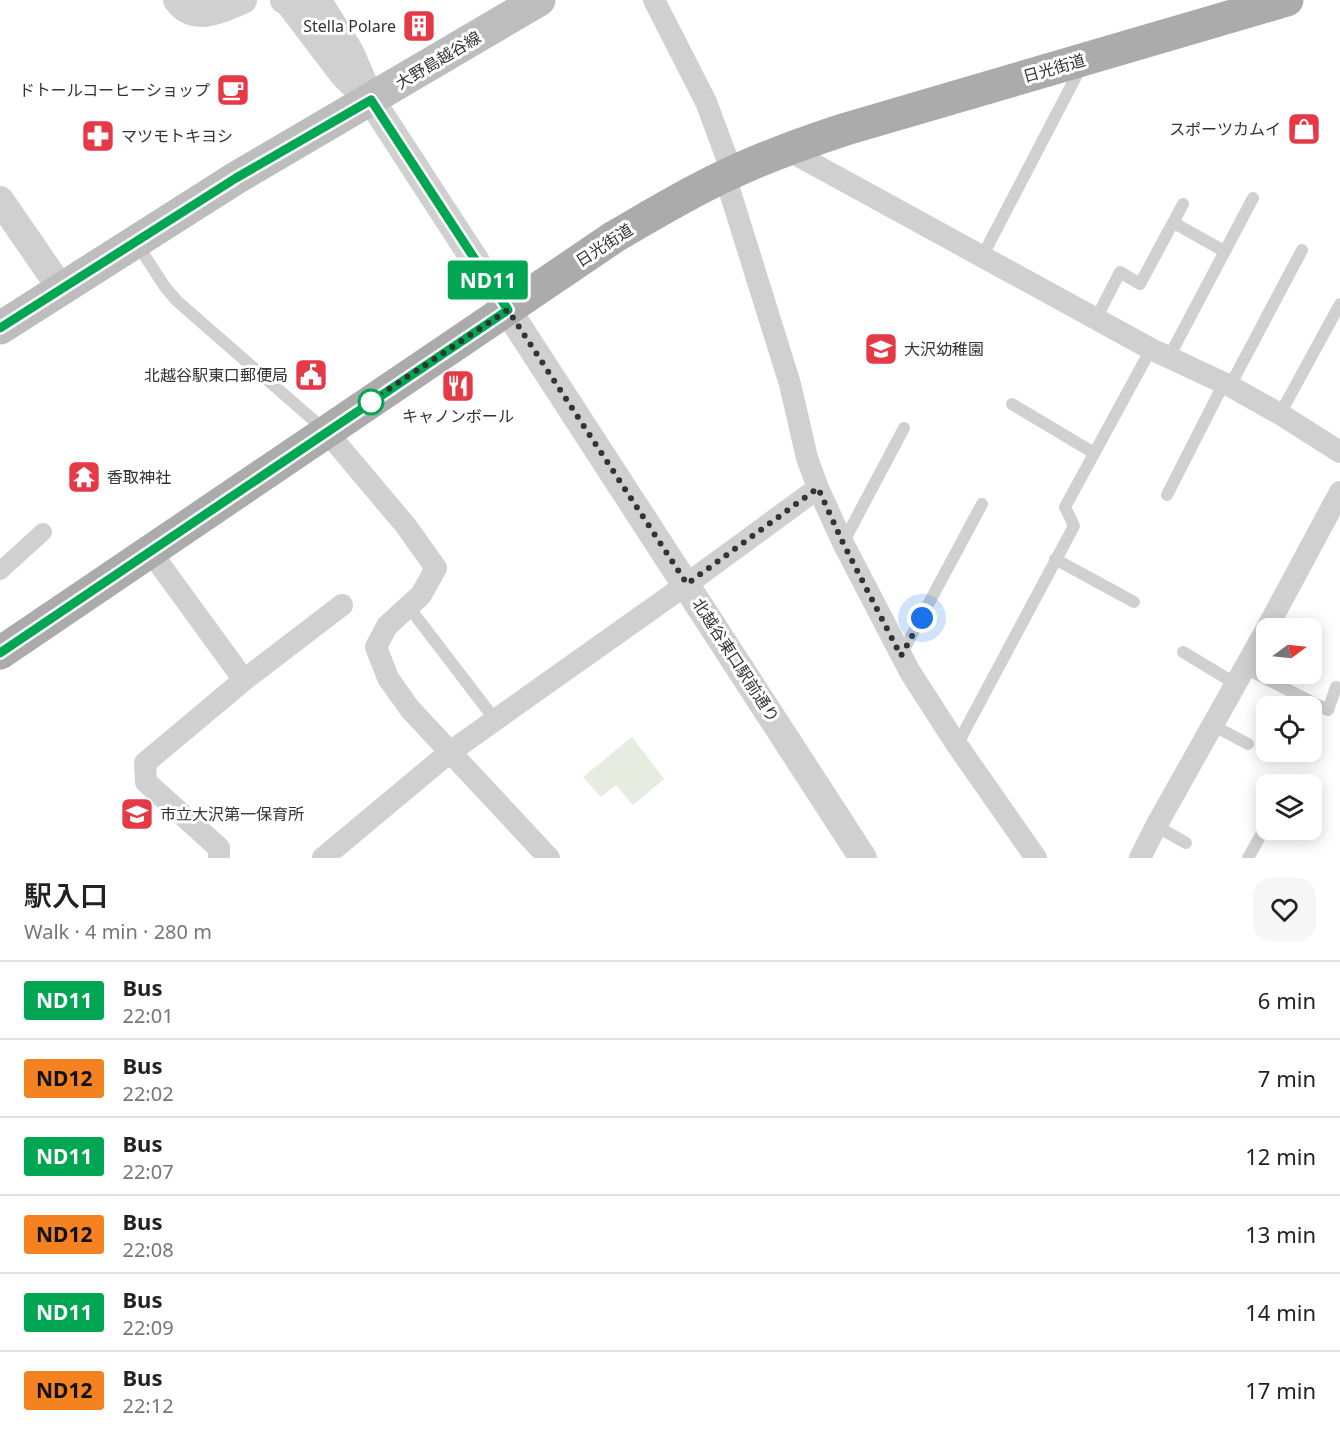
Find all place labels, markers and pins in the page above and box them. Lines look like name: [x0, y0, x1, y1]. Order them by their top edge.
building icon: Stella Polare: [401, 8, 437, 44]
place label: Stella Polare: [303, 15, 396, 37]
cafe icon: ドトールコーヒーショップ: [215, 72, 251, 108]
place label: ドトールコーヒーショップ: [19, 79, 210, 101]
shop icon: スポーツカムイ: [1286, 111, 1322, 147]
pharmacy icon: マツモトキヨシ: [80, 118, 116, 154]
place label: スポーツカムイ: [1169, 118, 1281, 140]
place label: マツモトキヨシ: [121, 125, 233, 147]
school or university icon: 大沢幼稚園: [863, 331, 899, 367]
place label: 大沢幼稚園: [904, 338, 984, 360]
public building icon: 北越谷駅東口郵便局: [293, 357, 329, 393]
place label: 北越谷駅東口郵便局: [144, 364, 288, 386]
restaurant icon: キャノンボール: [440, 368, 476, 404]
unlabelled marker: [358, 389, 384, 415]
place label: キャノンボール: [402, 405, 514, 427]
temple icon: 香取神社: [66, 459, 102, 495]
place label: 香取神社: [107, 466, 171, 488]
school or university icon: 市立大沢第一保育所: [119, 796, 155, 832]
place label: 市立大沢第一保育所: [160, 803, 304, 825]

